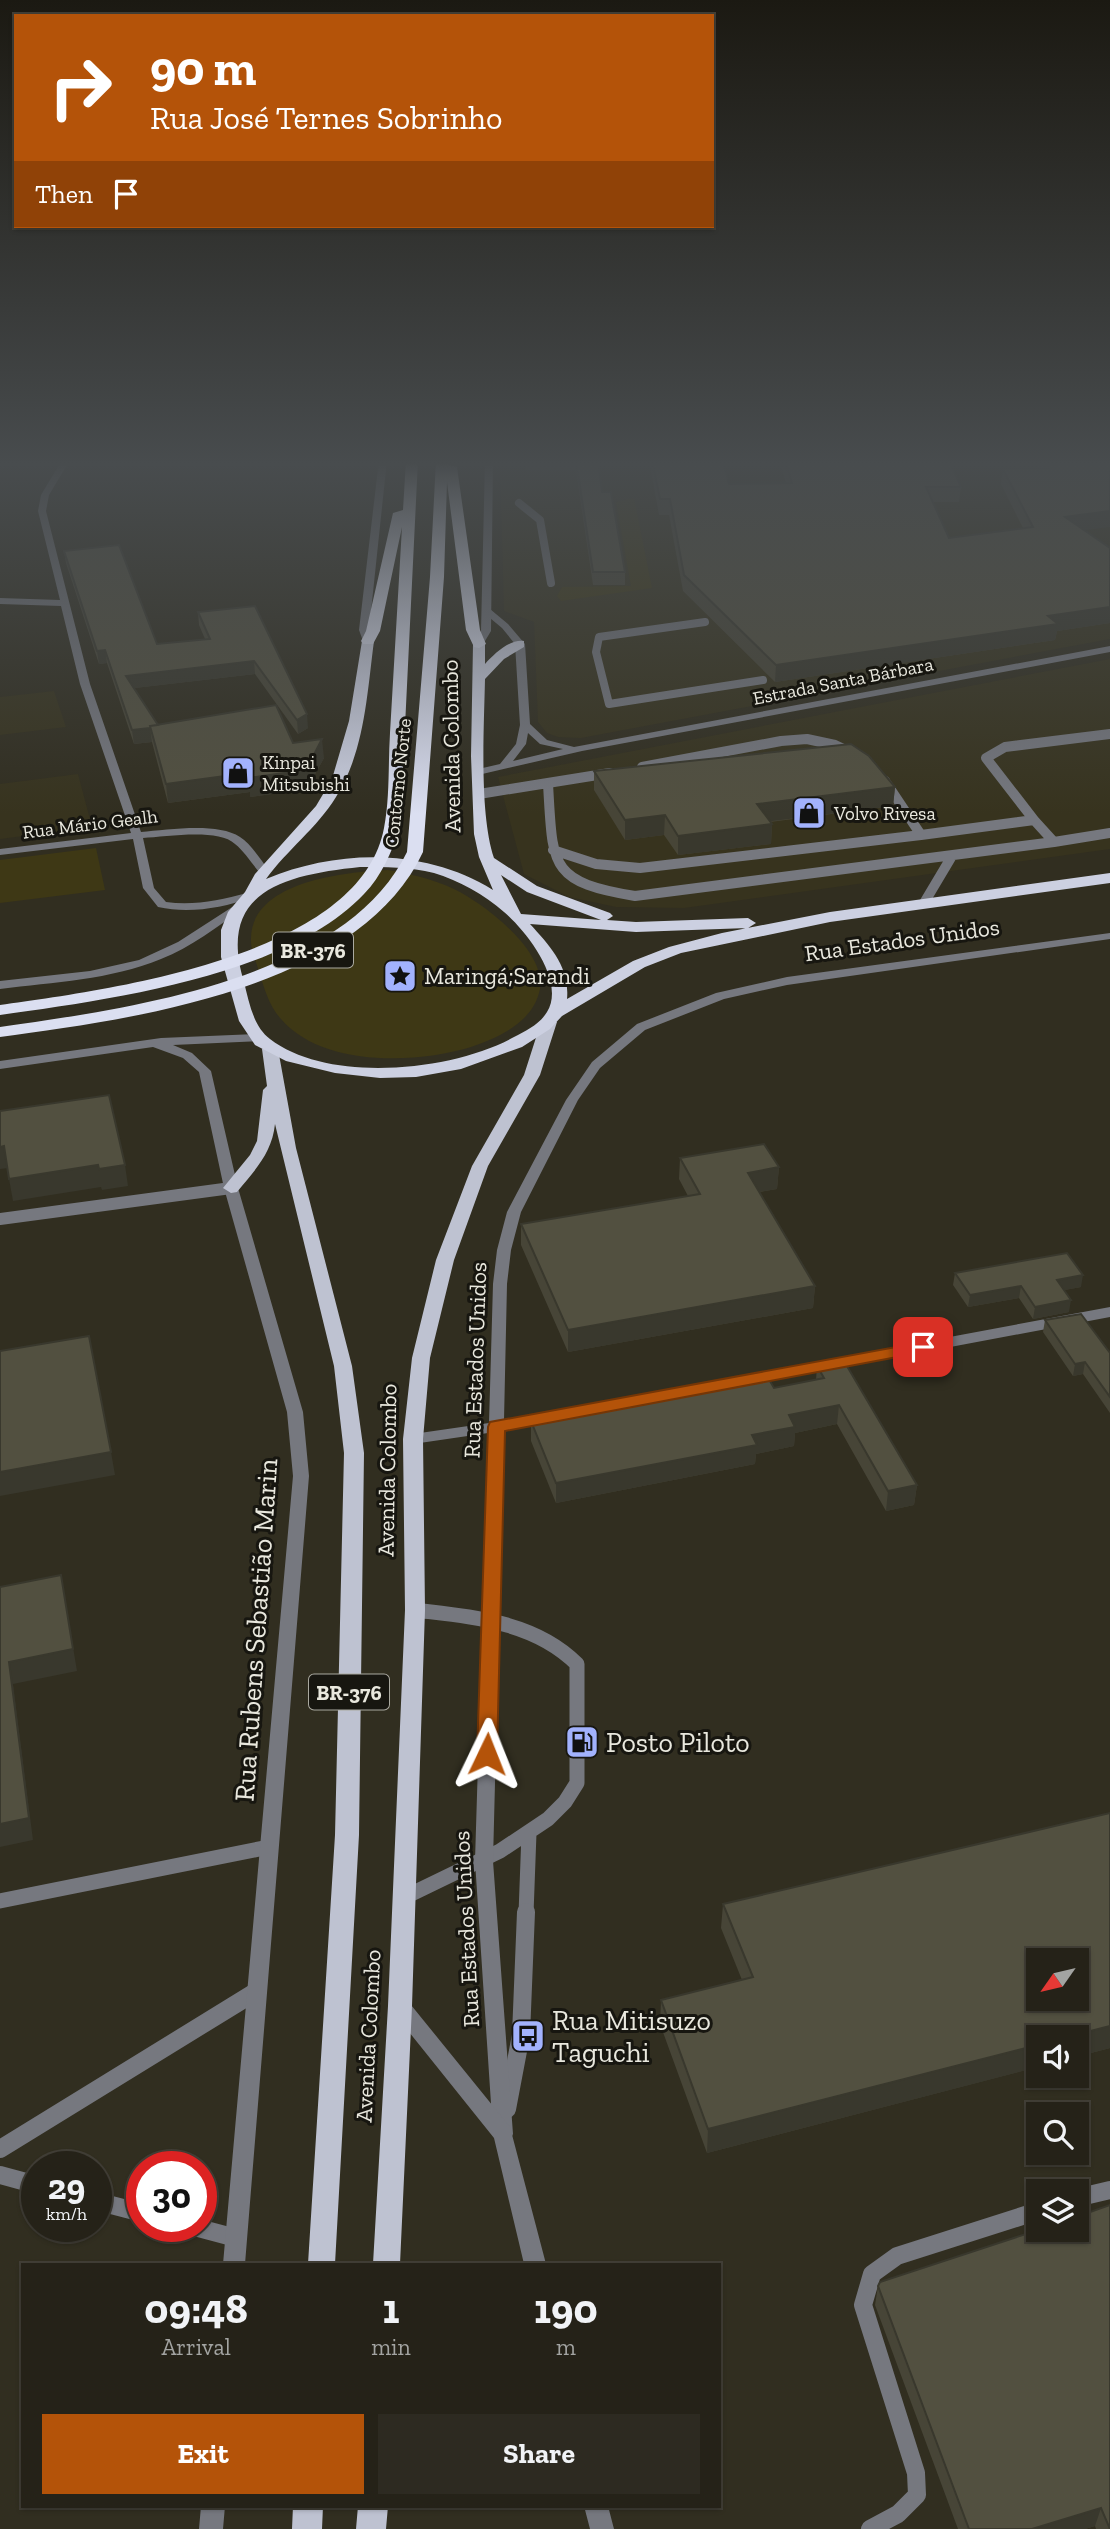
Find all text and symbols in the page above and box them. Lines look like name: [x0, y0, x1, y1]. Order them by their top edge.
text: 90 m: [150, 39, 257, 98]
icon: right: [35, 42, 126, 133]
text: Rua José Ternes Sobrinho: [150, 99, 502, 137]
icon: arrive: [107, 175, 145, 213]
text: Then: [35, 178, 93, 210]
street label: Estrada Santa Bárbara: [751, 652, 935, 710]
street label: Avenida Colombo: [435, 659, 467, 833]
street label: Contorno Norte: [380, 717, 416, 849]
place label: Kinpai Mitsubishi: [262, 751, 350, 796]
shop icon: Kinpai Mitsubishi: [219, 754, 257, 792]
shop icon: Volvo Rivesa: [790, 794, 828, 832]
place label: Volvo Rivesa: [833, 802, 936, 825]
street label: Rua Mário Gealh: [21, 804, 159, 844]
street label: Rua Estados Unidos: [803, 912, 1001, 968]
road number: BR-376: [273, 932, 353, 968]
place icon: Maringá;Sarandi: [381, 957, 419, 995]
place label: Maringá;Sarandi: [424, 962, 590, 990]
street label: Rua Estados Unidos: [458, 1261, 492, 1459]
pin: [893, 1317, 953, 1377]
icon: arrive: [904, 1328, 942, 1366]
street label: Avenida Colombo: [371, 1383, 403, 1557]
street label: Rua Rubens Sebastião Marin: [228, 1458, 284, 1802]
road number: BR-376: [309, 1674, 389, 1710]
position arrow: [450, 1717, 524, 1791]
fuel station icon: Posto Piloto: [563, 1723, 601, 1761]
place label: Posto Piloto: [606, 1726, 750, 1759]
street label: Rua Estados Unidos: [447, 1830, 485, 2028]
north arrow: [1026, 1948, 1088, 2011]
map controls: [1026, 1948, 1089, 2242]
street label: Avenida Colombo: [349, 1949, 387, 2123]
place label: Rua Mitisuzo Taguchi: [552, 2004, 711, 2069]
bus stop icon: Rua Mitisuzo Taguchi: [509, 2017, 547, 2055]
button: sound: [1026, 2025, 1089, 2088]
button: search: [1026, 2102, 1089, 2165]
speed limit sign: 30: [126, 2151, 217, 2242]
text: 29: [48, 2166, 85, 2208]
button: layers: [1026, 2179, 1089, 2242]
text: km/h: [46, 2203, 87, 2225]
text: 09:48: [144, 2283, 248, 2334]
text: 1: [383, 2283, 399, 2334]
text: 190: [534, 2283, 598, 2334]
text: Arrival: [161, 2333, 231, 2361]
text: min: [371, 2333, 411, 2361]
text: m: [556, 2333, 576, 2361]
button: Exit: [42, 2414, 364, 2494]
button: Share: [378, 2414, 700, 2494]

